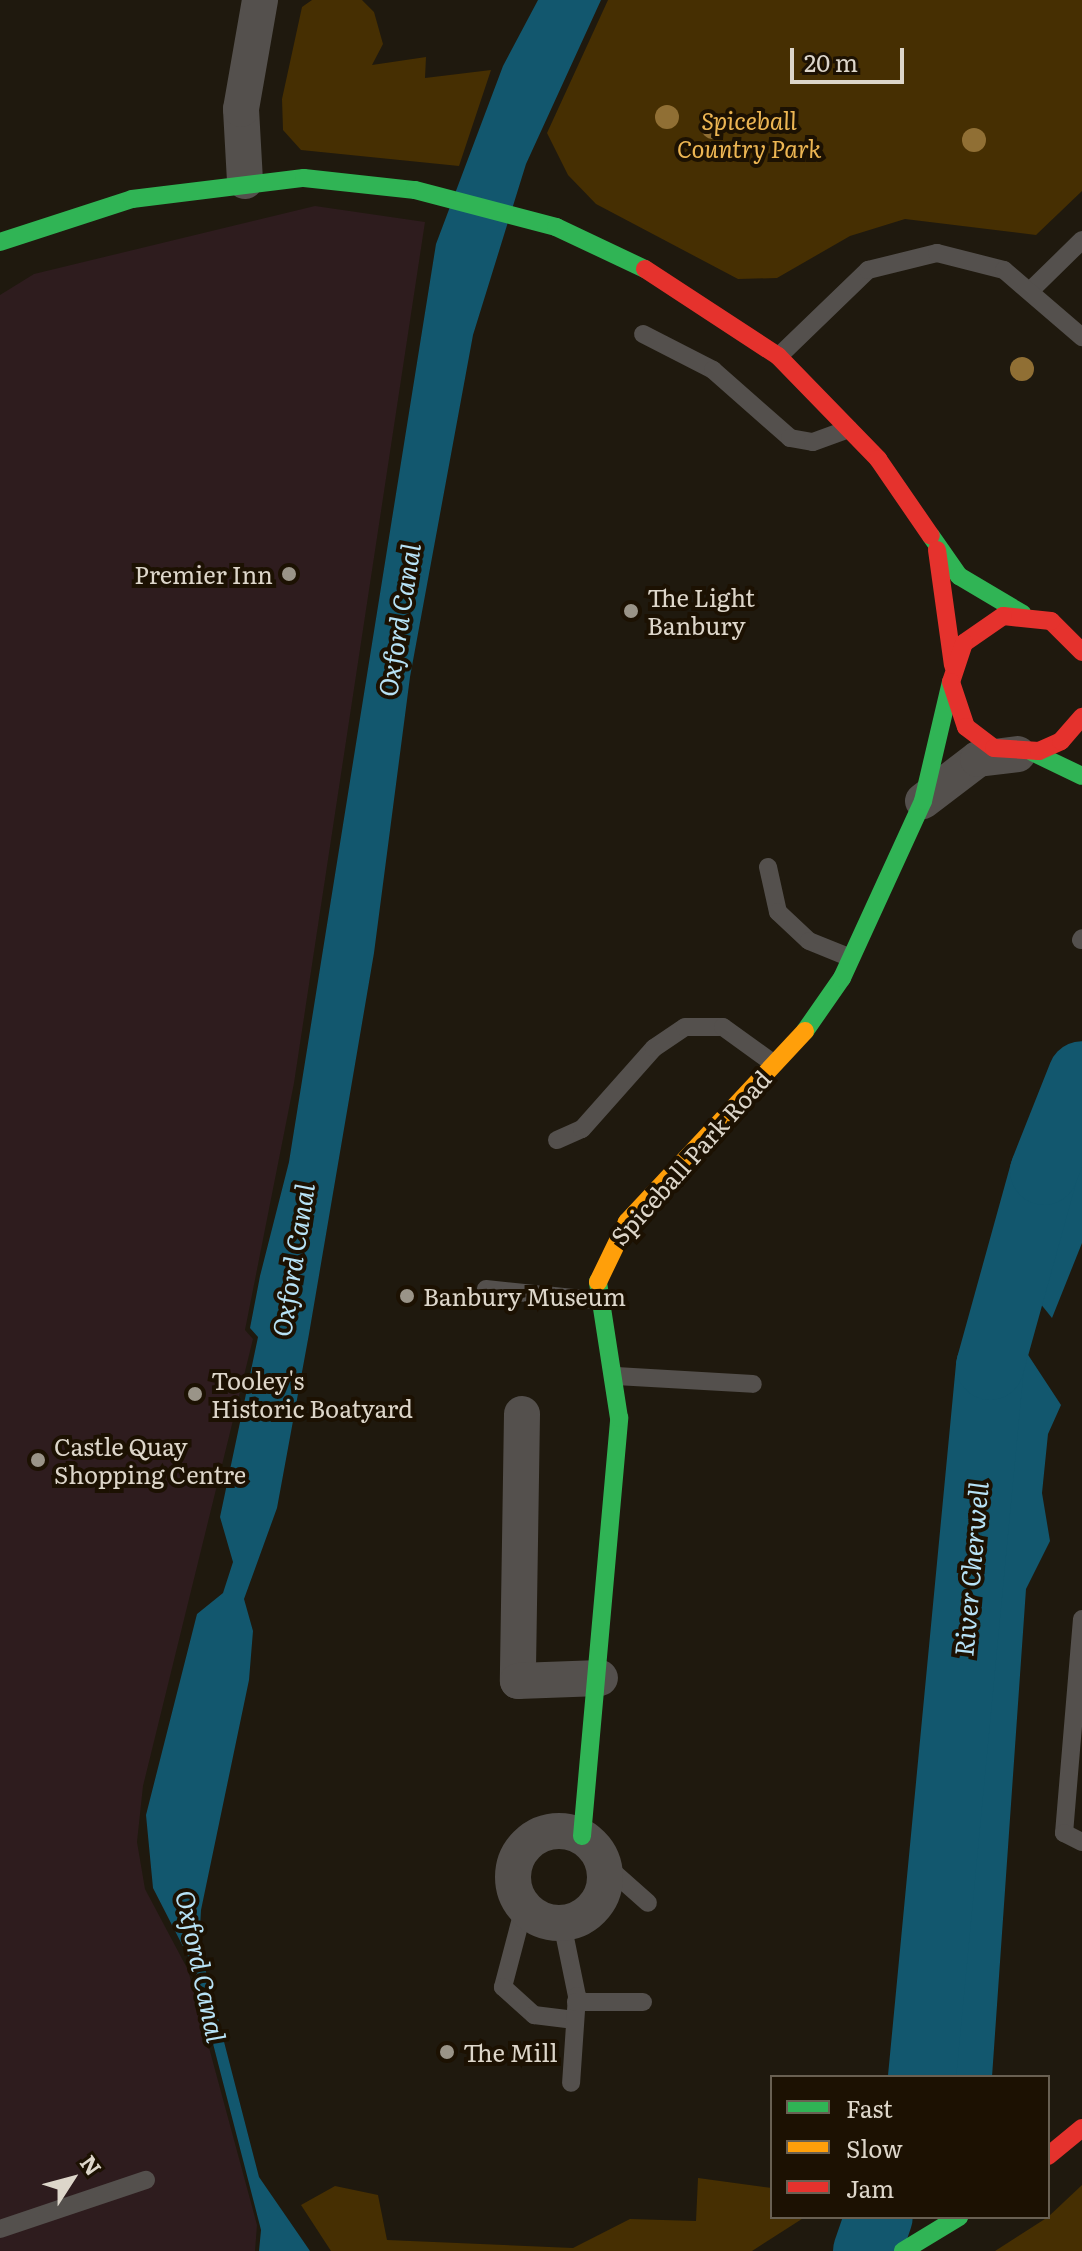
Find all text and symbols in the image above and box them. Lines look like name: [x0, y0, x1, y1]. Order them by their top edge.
scale bar: [794, 32, 908, 82]
text: 20 m: [804, 44, 858, 79]
park label: Spiceball Country Park: [677, 106, 821, 162]
water label: Oxford Canal: [370, 541, 426, 699]
place label: Premier Inn: [134, 560, 273, 588]
marker: Premier Inn: [280, 565, 298, 583]
place label: The Light Banbury: [647, 583, 755, 639]
marker: The Light Banbury: [622, 602, 640, 620]
street label: Spiceball Park Road: [604, 1064, 776, 1250]
water label: Oxford Canal: [264, 1181, 320, 1339]
place label: Banbury Museum: [423, 1282, 626, 1310]
marker: Banbury Museum: [398, 1287, 416, 1305]
place label: Tooley's Historic Boatyard: [211, 1366, 413, 1422]
marker: Tooley's Historic Boatyard: [186, 1385, 204, 1403]
place label: Castle Quay Shopping Centre: [54, 1432, 246, 1488]
marker: Castle Quay Shopping Centre: [29, 1451, 47, 1469]
water label: River Cherwell: [947, 1480, 993, 1658]
water label: Oxford Canal: [171, 1887, 233, 2045]
place label: The Mill: [463, 2038, 558, 2066]
marker: The Mill: [438, 2043, 456, 2061]
legend: [770, 2075, 1050, 2219]
text: Fast: [846, 2090, 893, 2125]
text: Slow: [846, 2130, 903, 2165]
north arrow: [32, 2139, 112, 2219]
text: N: [73, 2147, 111, 2182]
text: Jam: [846, 2170, 894, 2205]

